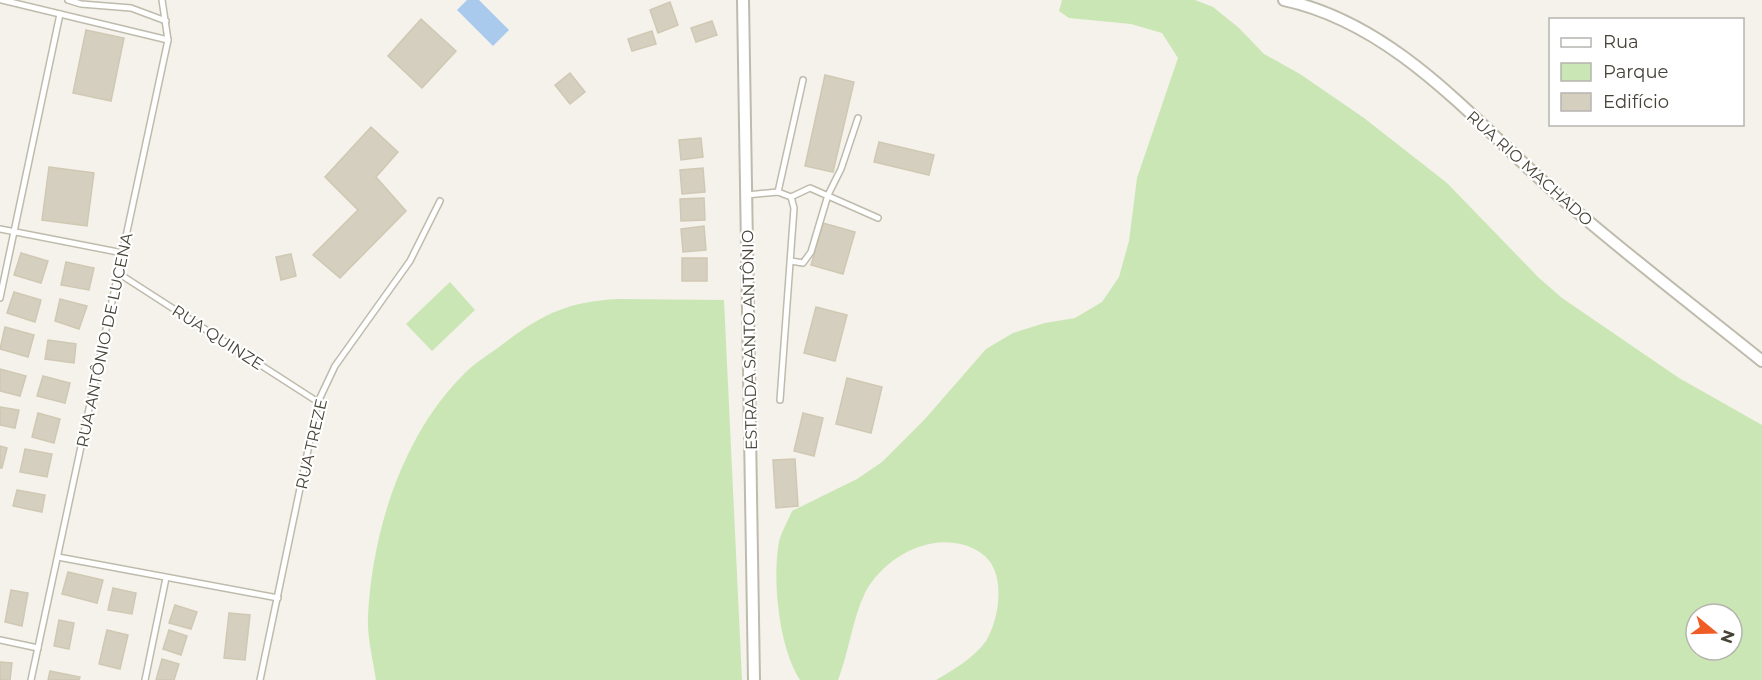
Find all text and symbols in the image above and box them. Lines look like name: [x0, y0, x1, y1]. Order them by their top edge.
legend: [1549, 18, 1744, 126]
text: Rua: [1603, 31, 1639, 53]
text: Parque: [1603, 61, 1669, 83]
text: Edifício: [1603, 91, 1669, 113]
street label: RUA RIO MACHADO: [1463, 107, 1596, 230]
street label: ESTRADA SANTO ANTÔNIO: [738, 230, 761, 450]
street label: RUA ANTÔNIO DE LUCENA: [72, 231, 137, 449]
street label: RUA QUINZE: [169, 301, 267, 374]
street label: RUA TREZE: [292, 397, 331, 491]
north arrow: [1684, 602, 1744, 662]
text: N: [1717, 628, 1739, 646]

